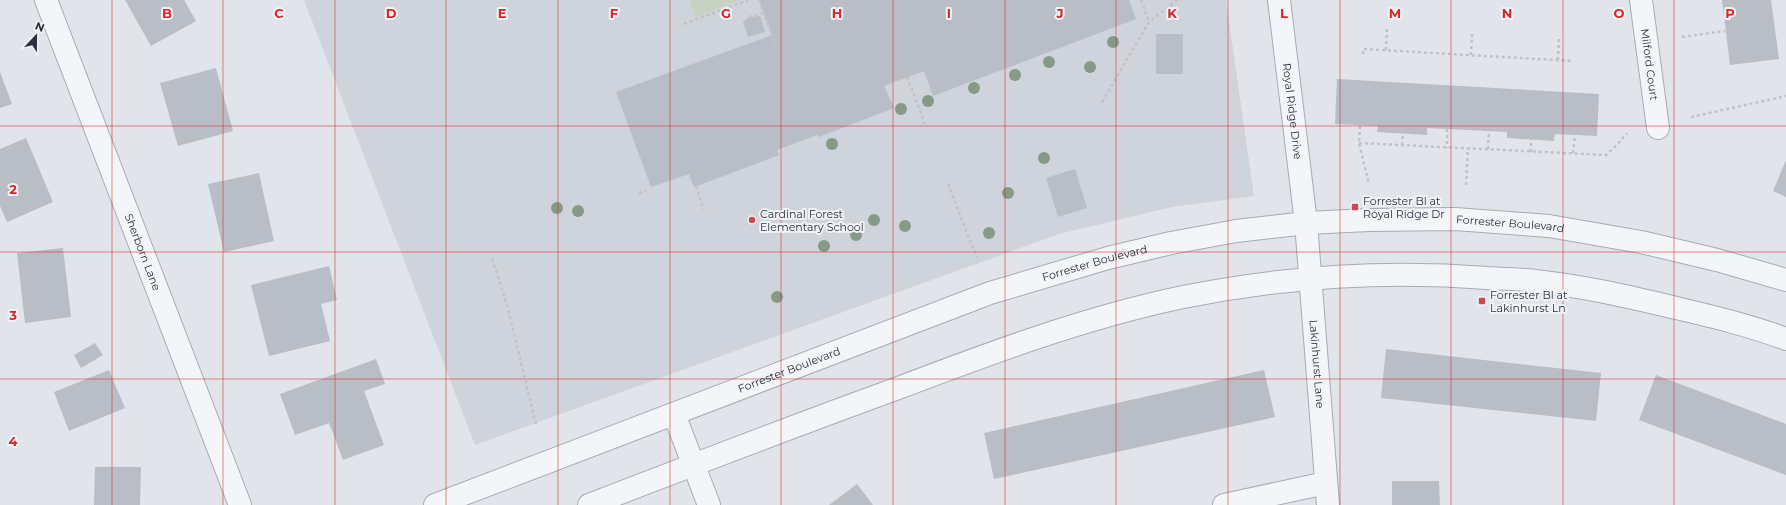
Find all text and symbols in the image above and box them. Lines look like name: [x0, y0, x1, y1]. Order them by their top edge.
text: B: [162, 5, 172, 21]
text: C: [274, 5, 284, 21]
text: D: [386, 5, 397, 21]
text: E: [498, 5, 507, 21]
text: F: [610, 5, 618, 21]
text: G: [721, 5, 731, 21]
text: H: [832, 5, 842, 21]
text: I: [947, 5, 951, 21]
text: J: [1055, 5, 1064, 21]
text: K: [1167, 5, 1177, 21]
text: L: [1280, 5, 1288, 21]
text: M: [1389, 5, 1401, 21]
text: N: [1502, 5, 1512, 21]
text: O: [1614, 5, 1625, 21]
text: P: [1725, 5, 1735, 21]
north arrow: [16, 16, 56, 56]
text: N: [33, 19, 46, 35]
street label: Milford Court: [1638, 28, 1661, 102]
street label: Royal Ridge Drive: [1280, 62, 1305, 161]
text: 2: [9, 181, 17, 197]
place label: Forrester Bl at Royal Ridge Dr: [1363, 194, 1445, 221]
marker: Forrester Bl at Royal Ridge Dr: [1350, 202, 1360, 212]
place label: Cardinal Forest Elementary School: [760, 207, 864, 234]
street label: Sherborn Lane: [122, 212, 164, 293]
street label: Forrester Boulevard: [1456, 212, 1565, 236]
marker: Cardinal Forest Elementary School: [747, 215, 757, 225]
street label: Forrester Boulevard: [1040, 242, 1149, 284]
place label: Forrester Bl at Lakinhurst Ln: [1490, 288, 1568, 315]
marker: Forrester Bl at Lakinhurst Ln: [1477, 296, 1487, 306]
text: 3: [8, 307, 17, 323]
street label: Lakinhurst Lane: [1307, 319, 1327, 409]
street label: Forrester Boulevard: [736, 344, 842, 396]
text: 4: [9, 433, 18, 449]

